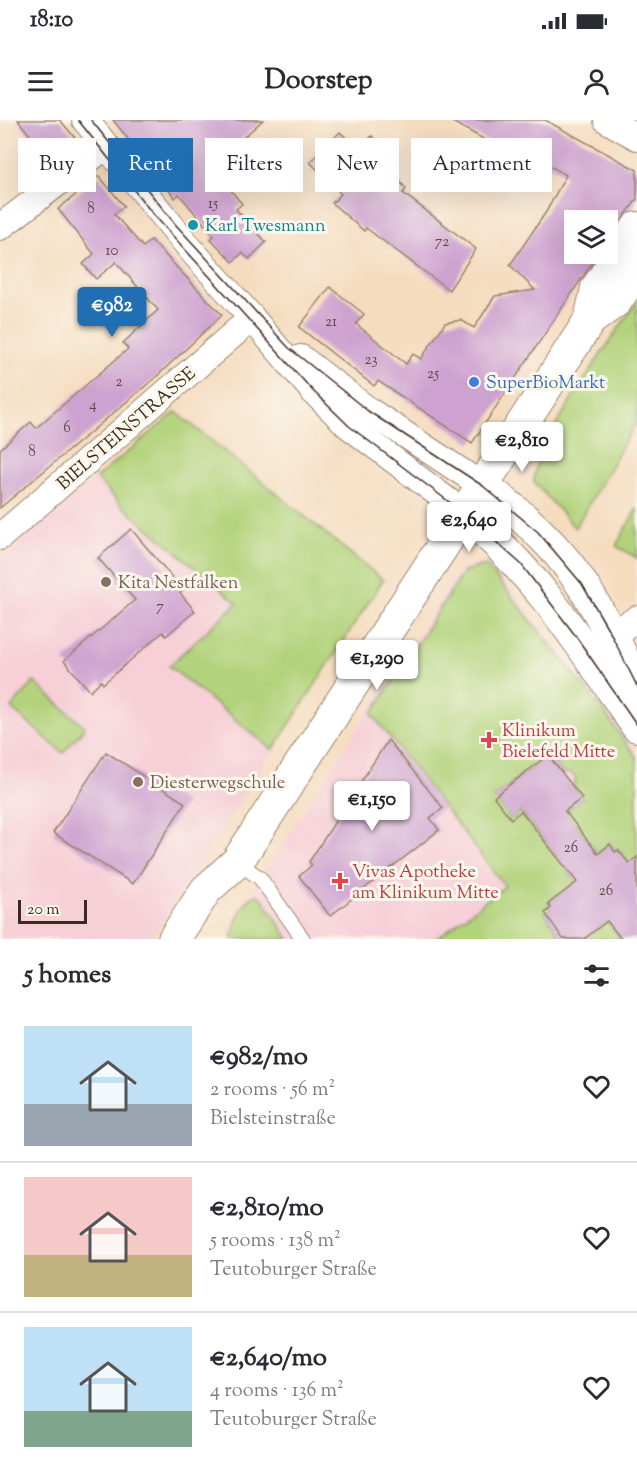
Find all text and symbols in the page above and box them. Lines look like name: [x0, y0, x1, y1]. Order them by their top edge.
text: 18:10: [30, 5, 73, 37]
text: Doorstep: [264, 62, 373, 101]
icon: menu: [24, 65, 57, 98]
icon: person: [580, 65, 613, 98]
chip: Buy: [18, 138, 96, 192]
chip: Rent: [108, 138, 193, 192]
chip: Filters: [205, 138, 303, 192]
chip: New: [315, 138, 399, 192]
chip: Apartment: [411, 138, 552, 192]
house number: 15: [208, 194, 218, 215]
house number: 8: [87, 199, 95, 220]
map controls: [564, 210, 618, 264]
button: layers: [564, 210, 618, 264]
place label: Karl Twesmann: [205, 214, 326, 240]
marker: Karl Twesmann: [186, 218, 200, 232]
house number: 72: [435, 232, 449, 253]
house number: 10: [106, 241, 119, 262]
pin: €982: [76, 287, 148, 338]
text: €982: [91, 292, 133, 321]
house number: 21: [325, 312, 337, 333]
house number: 23: [364, 350, 378, 371]
street label: BIELSTEINSTRASSE: [52, 362, 203, 497]
house number: 25: [427, 364, 439, 385]
place label: SuperBioMarkt: [486, 371, 605, 397]
house number: 2: [115, 372, 123, 393]
marker: SuperBioMarkt: [467, 375, 481, 389]
house number: 4: [89, 395, 97, 416]
house number: 6: [63, 418, 71, 439]
pin: €2,810: [473, 422, 571, 473]
text: €2,810: [495, 427, 549, 456]
house number: 8: [28, 442, 36, 463]
pin: €2,640: [420, 502, 518, 553]
text: €2,640: [441, 507, 497, 536]
place label: Kita Nestfalken: [118, 571, 239, 597]
marker: Kita Nestfalken: [99, 575, 113, 589]
house number: 7: [156, 597, 164, 618]
pin: €1,290: [328, 640, 426, 691]
text: €1,290: [350, 645, 404, 674]
place label: Klinikum Bielefeld Mitte: [502, 719, 615, 766]
marker: Klinikum Bielefeld Mitte: [480, 731, 498, 749]
place label: Diesterwegschule: [150, 771, 285, 797]
marker: Diesterwegschule: [131, 775, 145, 789]
pin: €1,150: [323, 781, 421, 832]
text: €1,150: [348, 786, 396, 815]
house number: 26: [564, 838, 578, 859]
place label: Vivas Apotheke am Klinikum Mitte: [352, 860, 499, 907]
marker: Vivas Apotheke am Klinikum Mitte: [333, 874, 347, 888]
house number: 26: [599, 881, 613, 902]
scale bar: [18, 897, 87, 924]
text: 20 m: [27, 899, 60, 922]
text: 5 homes: [24, 957, 111, 994]
icon: filters: [580, 959, 613, 992]
text: €982/mo: [210, 1039, 308, 1076]
icon: home: [72, 1050, 144, 1122]
icon: heart: [580, 1070, 613, 1103]
text: 2 rooms · 56 m²: [210, 1076, 335, 1105]
text: Bielsteinstraße: [210, 1105, 336, 1134]
text: €2,810/mo: [210, 1190, 324, 1227]
icon: home: [72, 1201, 144, 1273]
icon: heart: [580, 1221, 613, 1254]
text: 5 rooms · 138 m²: [210, 1227, 341, 1256]
text: Teutoburger Straße: [210, 1256, 377, 1285]
text: €2,640/mo: [210, 1340, 327, 1377]
icon: home: [72, 1351, 144, 1423]
icon: heart: [580, 1371, 613, 1404]
text: 4 rooms · 136 m²: [210, 1377, 344, 1406]
text: Teutoburger Straße: [210, 1406, 377, 1435]

